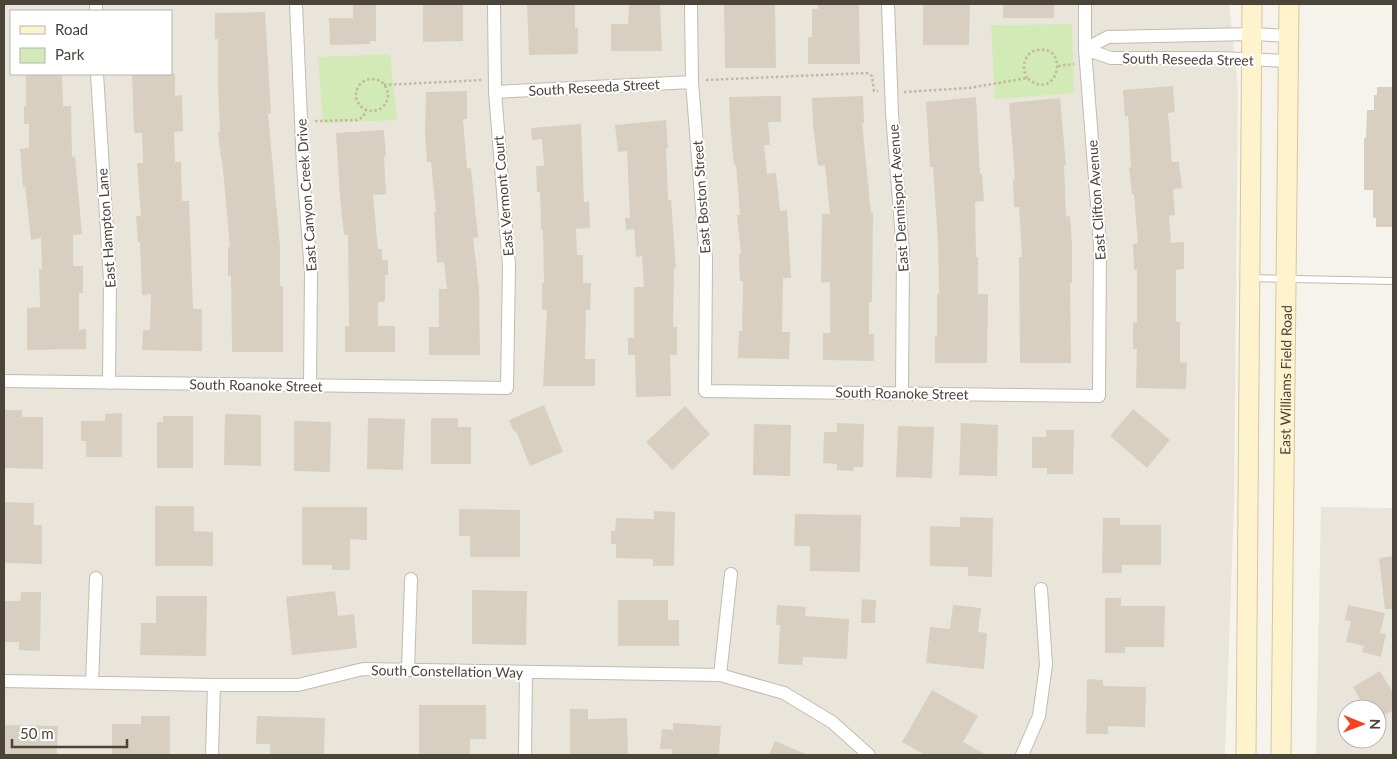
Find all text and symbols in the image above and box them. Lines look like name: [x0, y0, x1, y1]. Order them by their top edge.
legend: [10, 10, 172, 75]
text: Road: [55, 20, 88, 38]
text: Park: [55, 45, 85, 63]
street label: South Reseeda Street: [1122, 49, 1254, 69]
street label: South Reseeda Street: [528, 75, 660, 99]
street label: East Canyon Creek Drive: [292, 118, 320, 272]
street label: East Dennisport Avenue: [884, 124, 912, 272]
street label: East Vermont Court: [489, 135, 517, 257]
street label: East Clifton Avenue: [1083, 139, 1109, 261]
street label: East Boston Street: [689, 140, 713, 254]
street label: East Hampton Lane: [93, 168, 119, 288]
street label: East Williams Field Road: [1276, 305, 1294, 455]
street label: South Roanoke Street: [189, 375, 323, 395]
street label: South Roanoke Street: [835, 383, 969, 403]
street label: South Constellation Way: [371, 661, 524, 681]
north arrow: [1337, 699, 1387, 749]
scale bar: [12, 716, 128, 748]
text: N: [1367, 719, 1384, 730]
text: 50 m: [20, 724, 54, 742]

